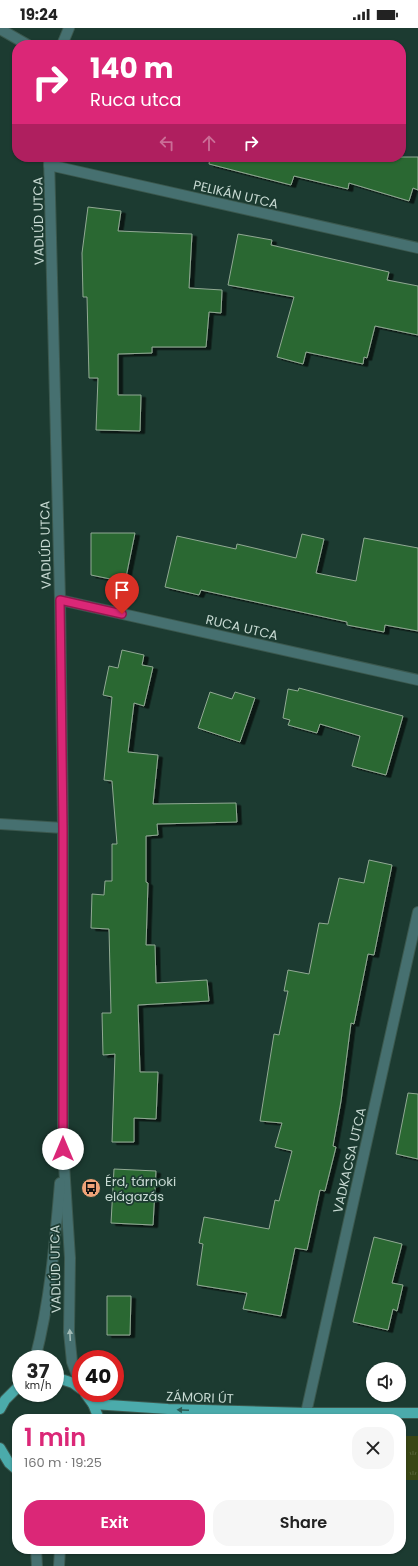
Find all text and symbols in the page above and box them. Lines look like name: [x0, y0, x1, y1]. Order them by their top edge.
text: 19:24: [20, 4, 58, 25]
text: 140 m: [90, 49, 173, 88]
icon: right: [24, 56, 76, 108]
text: Ruca utca: [90, 87, 182, 112]
icon: left: [156, 132, 178, 154]
icon: ahead: [198, 132, 220, 154]
icon: right: [240, 132, 262, 154]
street label: PELIKÁN UTCA: [191, 175, 281, 214]
street label: VADLÚD UTCA: [28, 176, 49, 265]
street label: VADLÚD UTCA: [35, 500, 56, 589]
pin: [105, 573, 139, 614]
icon: arrive: [111, 579, 133, 601]
street label: RUCA UTCA: [204, 610, 280, 645]
street label: VADKACSA UTCA: [328, 1105, 371, 1215]
position arrow: [42, 1128, 84, 1170]
place label: Érd, tárnoki elágazás: [105, 1172, 176, 1206]
bus stop icon: Érd, tárnoki elágazás: [80, 1177, 102, 1199]
street label: VADLÚD UTCA: [45, 1224, 66, 1313]
one-way arrow: [66, 1329, 73, 1341]
speed limit sign: 40: [72, 1350, 124, 1402]
text: 37: [27, 1357, 49, 1385]
map controls: [366, 1362, 406, 1402]
button: sound: [366, 1362, 406, 1402]
text: km/h: [25, 1378, 51, 1393]
street label: ZÁMORI ÚT: [166, 1387, 234, 1408]
one-way arrow: [176, 1407, 189, 1413]
text: 1 min: [24, 1421, 86, 1454]
button: close: [352, 1427, 394, 1469]
text: 160 m · 19:25: [24, 1453, 102, 1472]
button: Exit: [24, 1500, 205, 1546]
button: Share: [213, 1500, 394, 1546]

